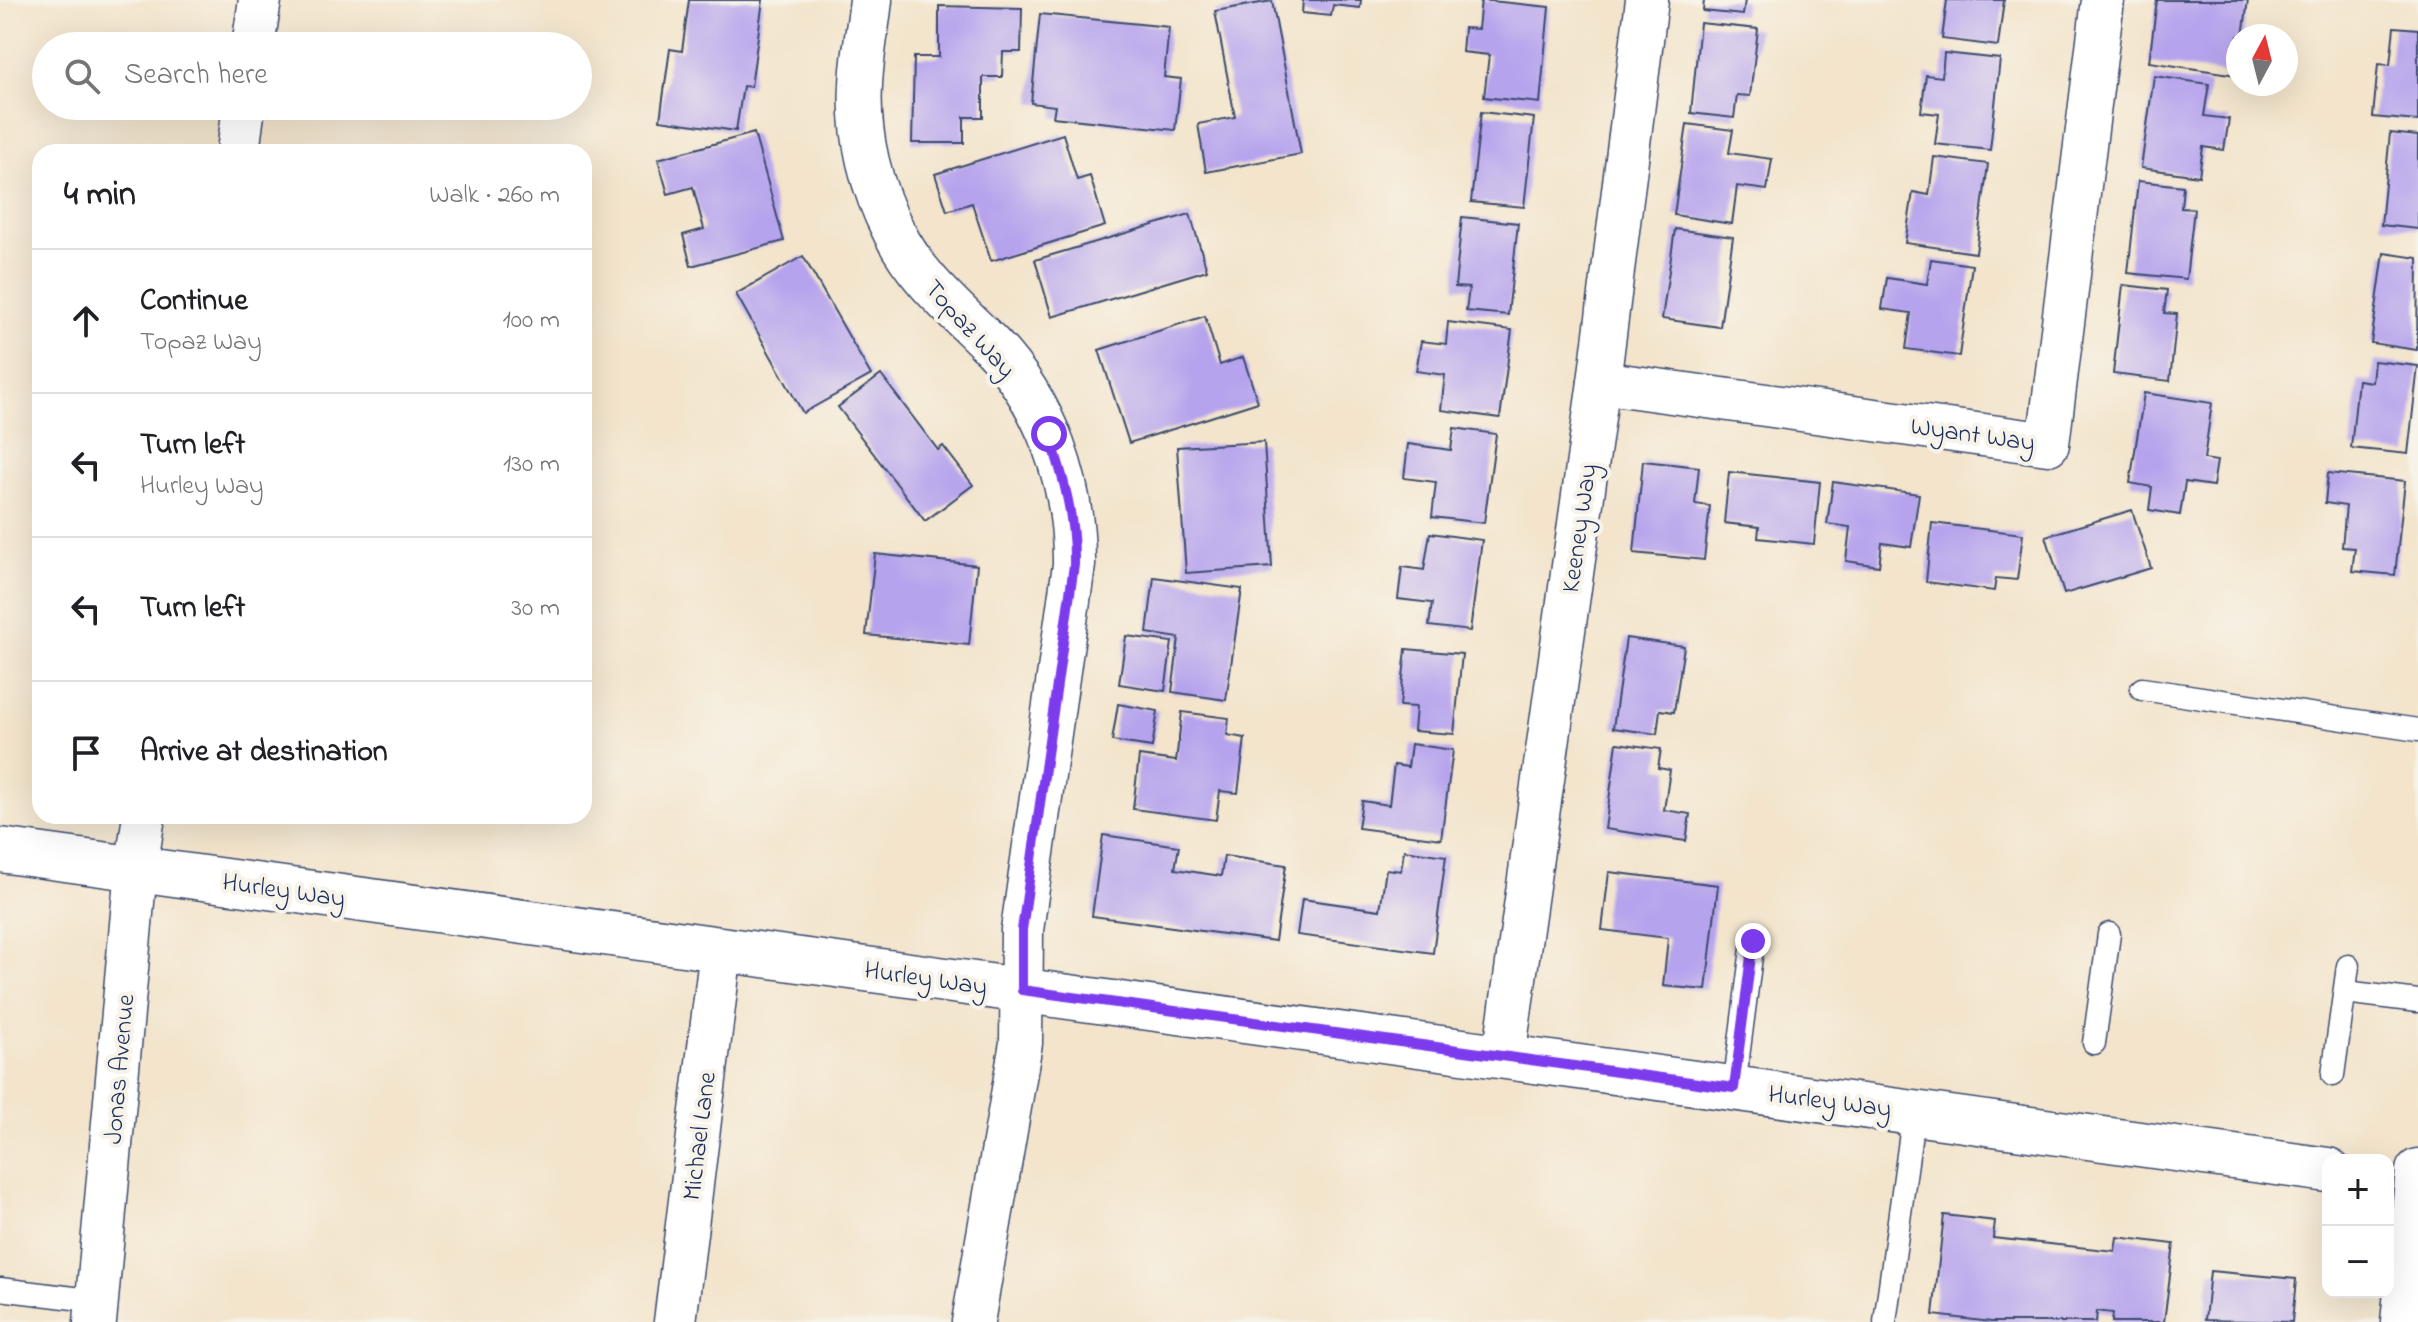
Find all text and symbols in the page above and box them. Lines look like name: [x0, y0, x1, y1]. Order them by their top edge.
north arrow: [2226, 24, 2298, 96]
search box: [32, 32, 592, 120]
icon: search: [60, 54, 104, 98]
text: Search here: [124, 54, 268, 98]
text: 4 min: [64, 171, 136, 221]
text: Walk · 260 m: [429, 177, 560, 215]
street label: Topaz Way: [914, 272, 1024, 388]
text: Continue: [140, 280, 248, 324]
icon: ahead: [64, 299, 108, 343]
text: 100 m: [503, 302, 560, 340]
text: Topaz Way: [140, 324, 262, 362]
street label: Wyant Way: [1908, 408, 2037, 464]
route start: [1031, 416, 1067, 452]
text: Turn left: [140, 424, 245, 468]
icon: left: [64, 443, 108, 487]
text: 130 m: [503, 446, 560, 484]
street label: Keeney Way: [1553, 461, 1609, 595]
text: Hurley Way: [140, 468, 264, 506]
icon: left: [64, 587, 108, 631]
text: Turn left: [140, 587, 245, 631]
text: 30 m: [511, 590, 560, 628]
icon: arrive: [64, 731, 108, 775]
text: Arrive at destination: [140, 731, 388, 775]
street label: Hurley Way: [220, 865, 347, 919]
route end: [1735, 923, 1771, 959]
street label: Hurley Way: [862, 953, 989, 1007]
street label: Jonas Avenue: [96, 992, 147, 1146]
street label: Michael Lane: [674, 1070, 728, 1203]
street label: Hurley Way: [1766, 1077, 1893, 1129]
map controls: [2322, 1154, 2394, 1298]
button: +: [2322, 1154, 2394, 1226]
button: −: [2322, 1226, 2394, 1298]

